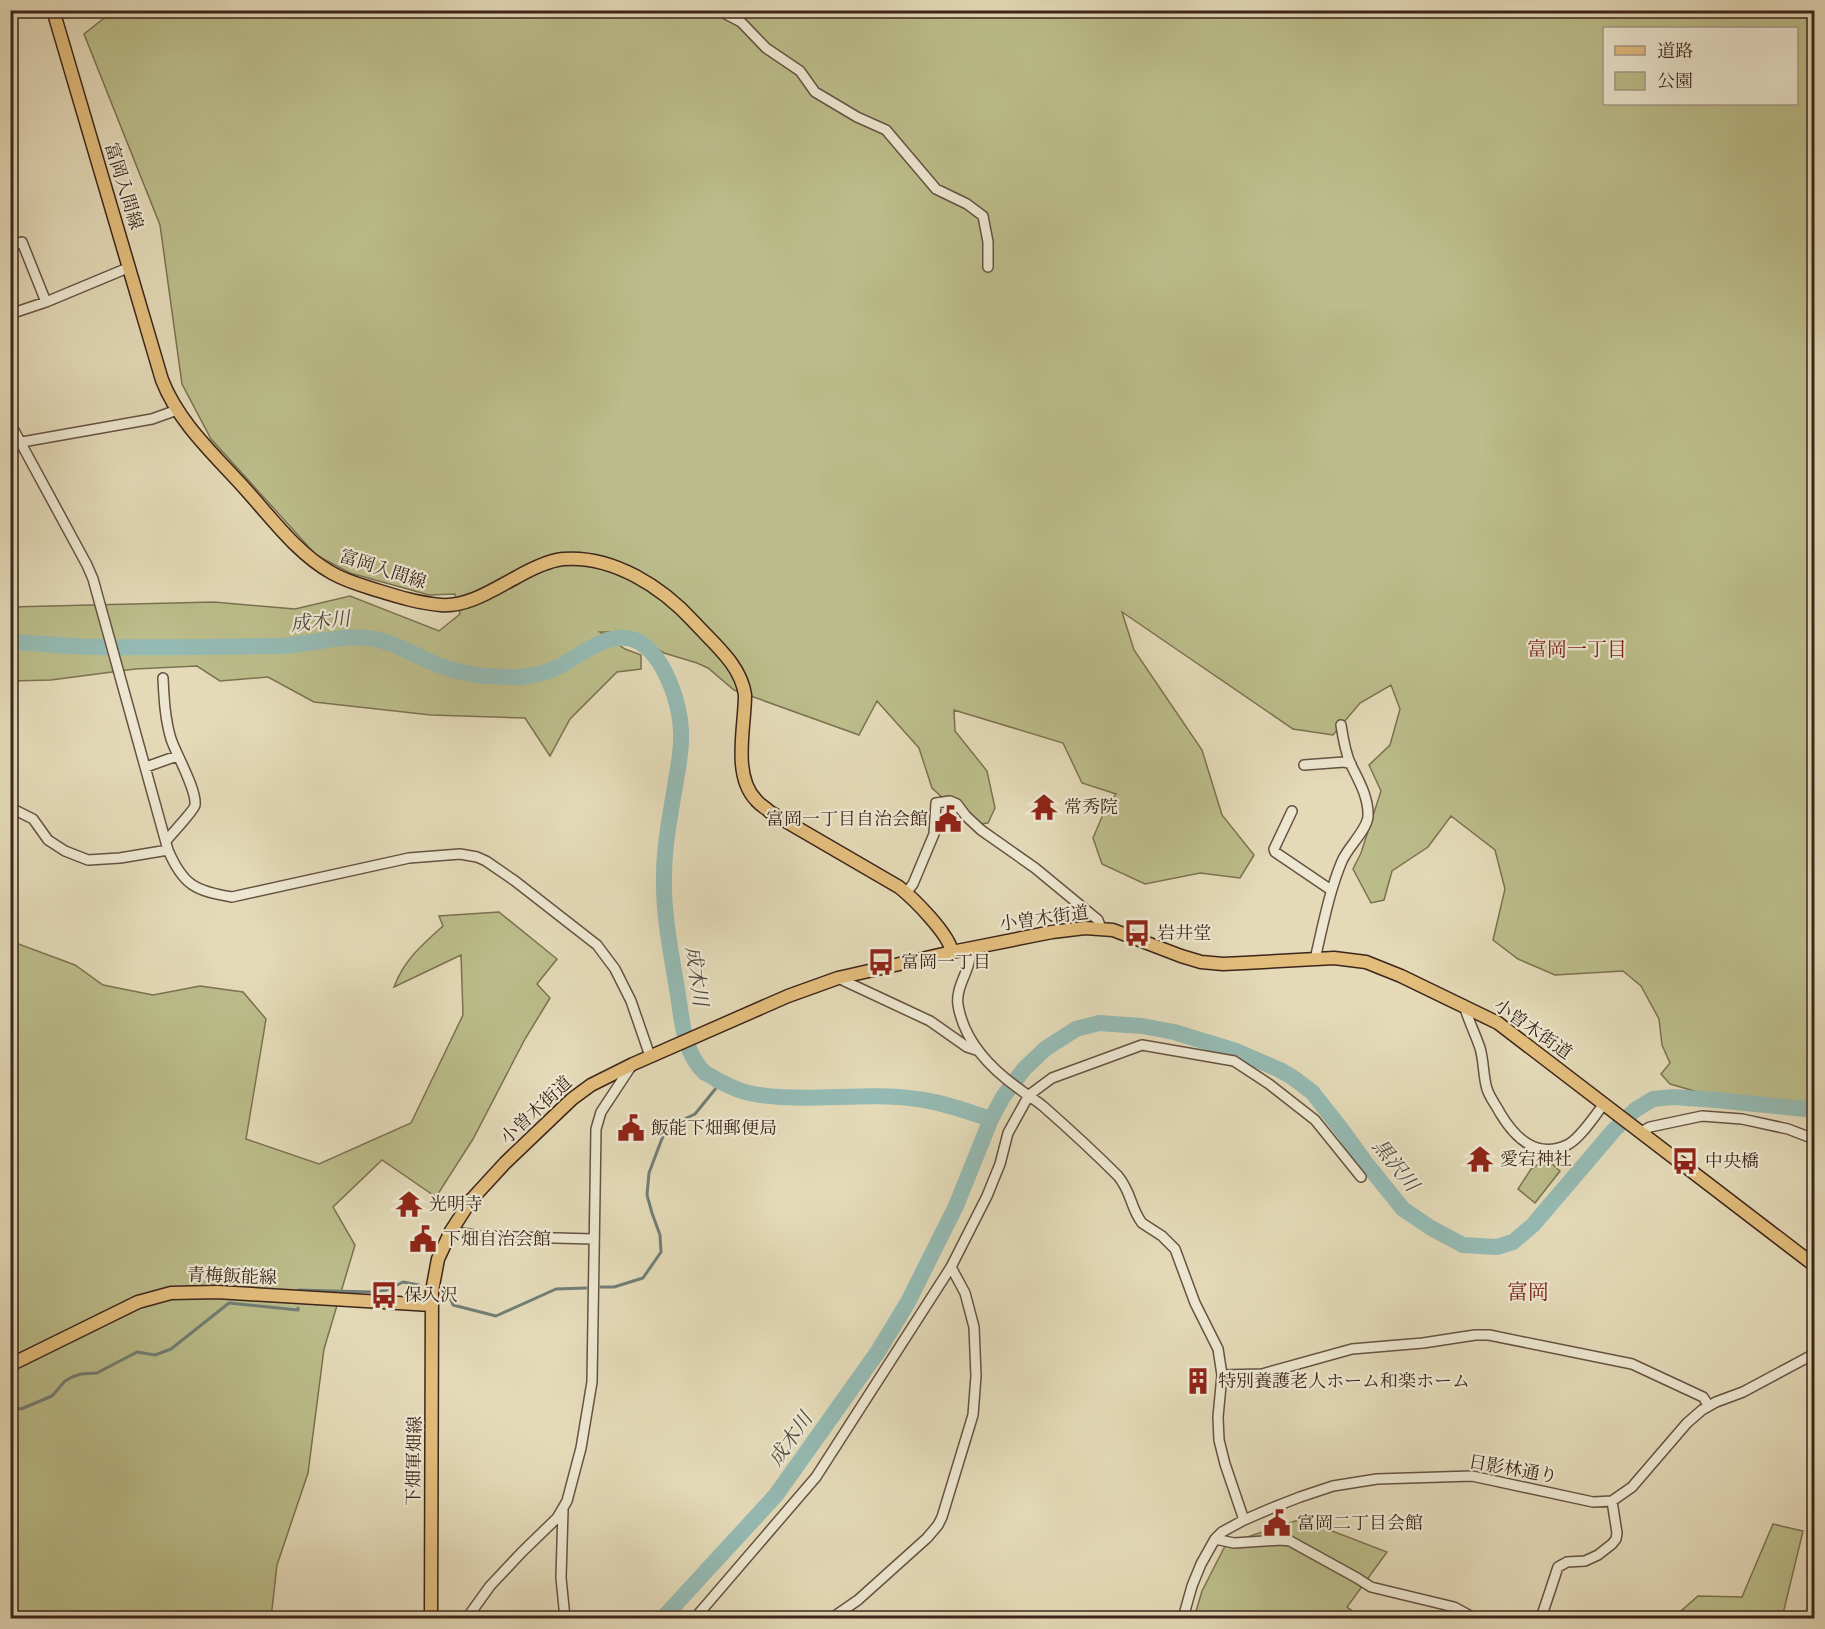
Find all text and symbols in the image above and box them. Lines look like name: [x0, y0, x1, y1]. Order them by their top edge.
legend: [1603, 27, 1798, 105]
text: 道路: [1657, 40, 1693, 66]
text: 公園: [1657, 70, 1693, 96]
street label: 富岡入間線: [96, 140, 148, 233]
street label: 富岡入間線: [336, 545, 429, 597]
water label: 成木川: [289, 606, 354, 641]
district label: 富岡一丁目: [1527, 637, 1627, 666]
temple icon: 常秀院: [1029, 792, 1059, 822]
place label: 常秀院: [1064, 796, 1118, 822]
public building icon: 富岡一丁目自治会館: [933, 804, 963, 834]
place label: 富岡一丁目自治会館: [766, 808, 928, 834]
street label: 小曽木街道: [998, 901, 1091, 939]
bus stop icon: 岩井堂: [1122, 918, 1152, 948]
place label: 岩井堂: [1157, 922, 1211, 948]
water label: 成木川: [676, 945, 713, 1010]
bus stop icon: 富岡一丁目: [866, 947, 896, 977]
place label: 富岡一丁目: [901, 951, 991, 977]
street label: 小曽木街道: [1488, 994, 1576, 1067]
street label: 小曽木街道: [496, 1071, 579, 1152]
public building icon: 飯能下畑郵便局: [616, 1113, 646, 1143]
place label: 飯能下畑郵便局: [651, 1117, 777, 1143]
water label: 黒沢川: [1364, 1134, 1425, 1201]
temple icon: 愛宕神社: [1465, 1144, 1495, 1174]
bus stop icon: 中央橋: [1670, 1146, 1700, 1176]
place label: 愛宕神社: [1500, 1148, 1572, 1174]
place label: 中央橋: [1705, 1150, 1759, 1176]
temple icon: 光明寺: [394, 1189, 424, 1219]
place label: 光明寺: [429, 1193, 483, 1219]
public building icon: 下畑自治会館: [408, 1224, 438, 1254]
place label: 下畑自治会館: [443, 1228, 551, 1254]
street label: 青梅飯能線: [187, 1263, 277, 1293]
district label: 富岡: [1507, 1279, 1549, 1309]
bus stop icon: 保入沢: [369, 1280, 399, 1310]
place label: 保入沢: [404, 1284, 458, 1310]
building icon: 特別養護老人ホーム和楽ホーム: [1183, 1366, 1213, 1396]
place label: 特別養護老人ホーム和楽ホーム: [1218, 1370, 1470, 1396]
water label: 成木川: [763, 1406, 822, 1473]
street label: 下畑軍畑線: [402, 1416, 430, 1506]
street label: 日影林通り: [1466, 1450, 1559, 1492]
public building icon: 富岡二丁目会館: [1262, 1508, 1292, 1538]
place label: 富岡二丁目会館: [1297, 1512, 1423, 1538]

